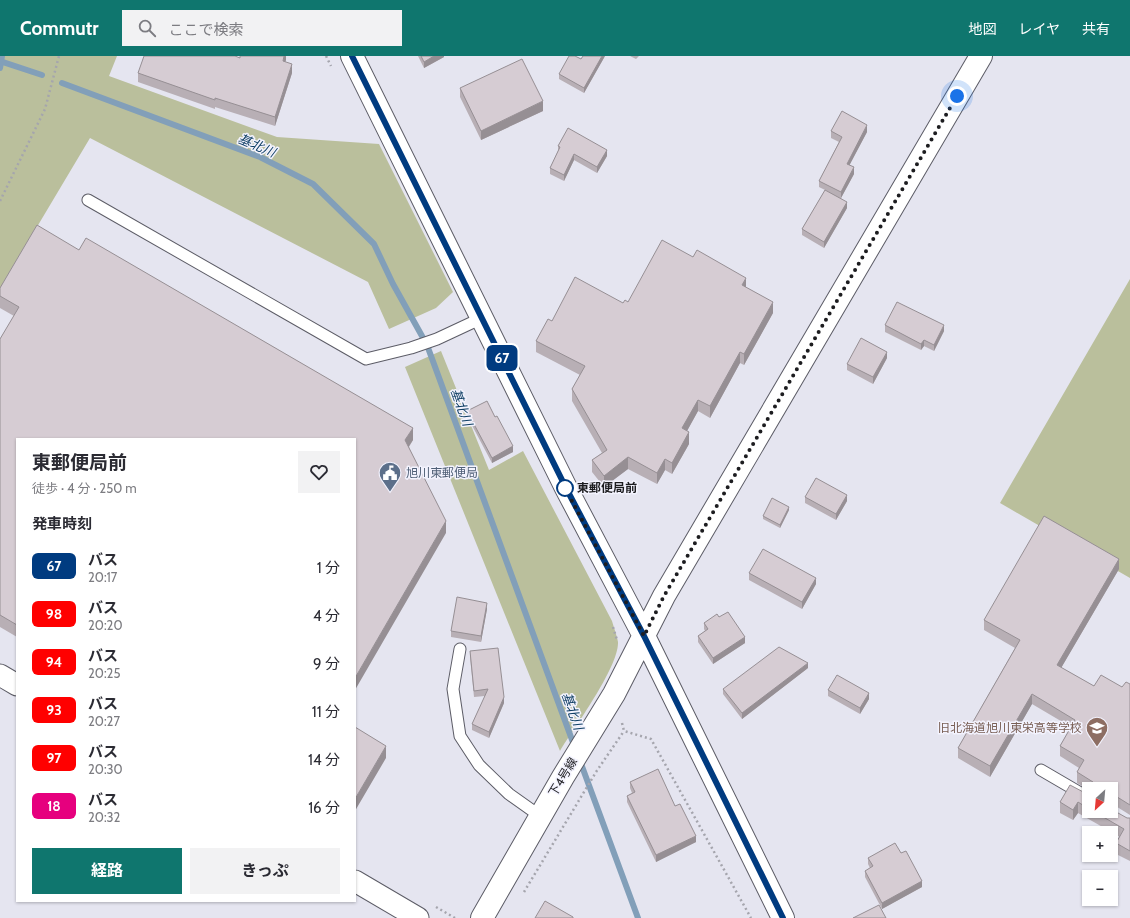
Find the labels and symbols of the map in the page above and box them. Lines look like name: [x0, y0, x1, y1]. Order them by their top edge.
your location: [947, 86, 967, 106]
water label: 基北川: [236, 130, 280, 161]
line badge: 67: [484, 345, 520, 371]
water label: 基北川: [448, 386, 477, 430]
public building icon: 旭川東郵便局: [377, 460, 403, 493]
place label: 旭川東郵便局: [406, 465, 478, 480]
marker: 東郵便局前: [556, 479, 574, 497]
place label: 東郵便局前: [577, 480, 637, 495]
water label: 基北川: [559, 690, 588, 734]
school or university icon: 旧北海道旭川東栄高等学校: [1084, 715, 1110, 748]
place label: 旧北海道旭川東栄高等学校: [938, 720, 1082, 735]
street label: 下4号線: [545, 754, 580, 799]
north arrow: [1082, 782, 1118, 818]

